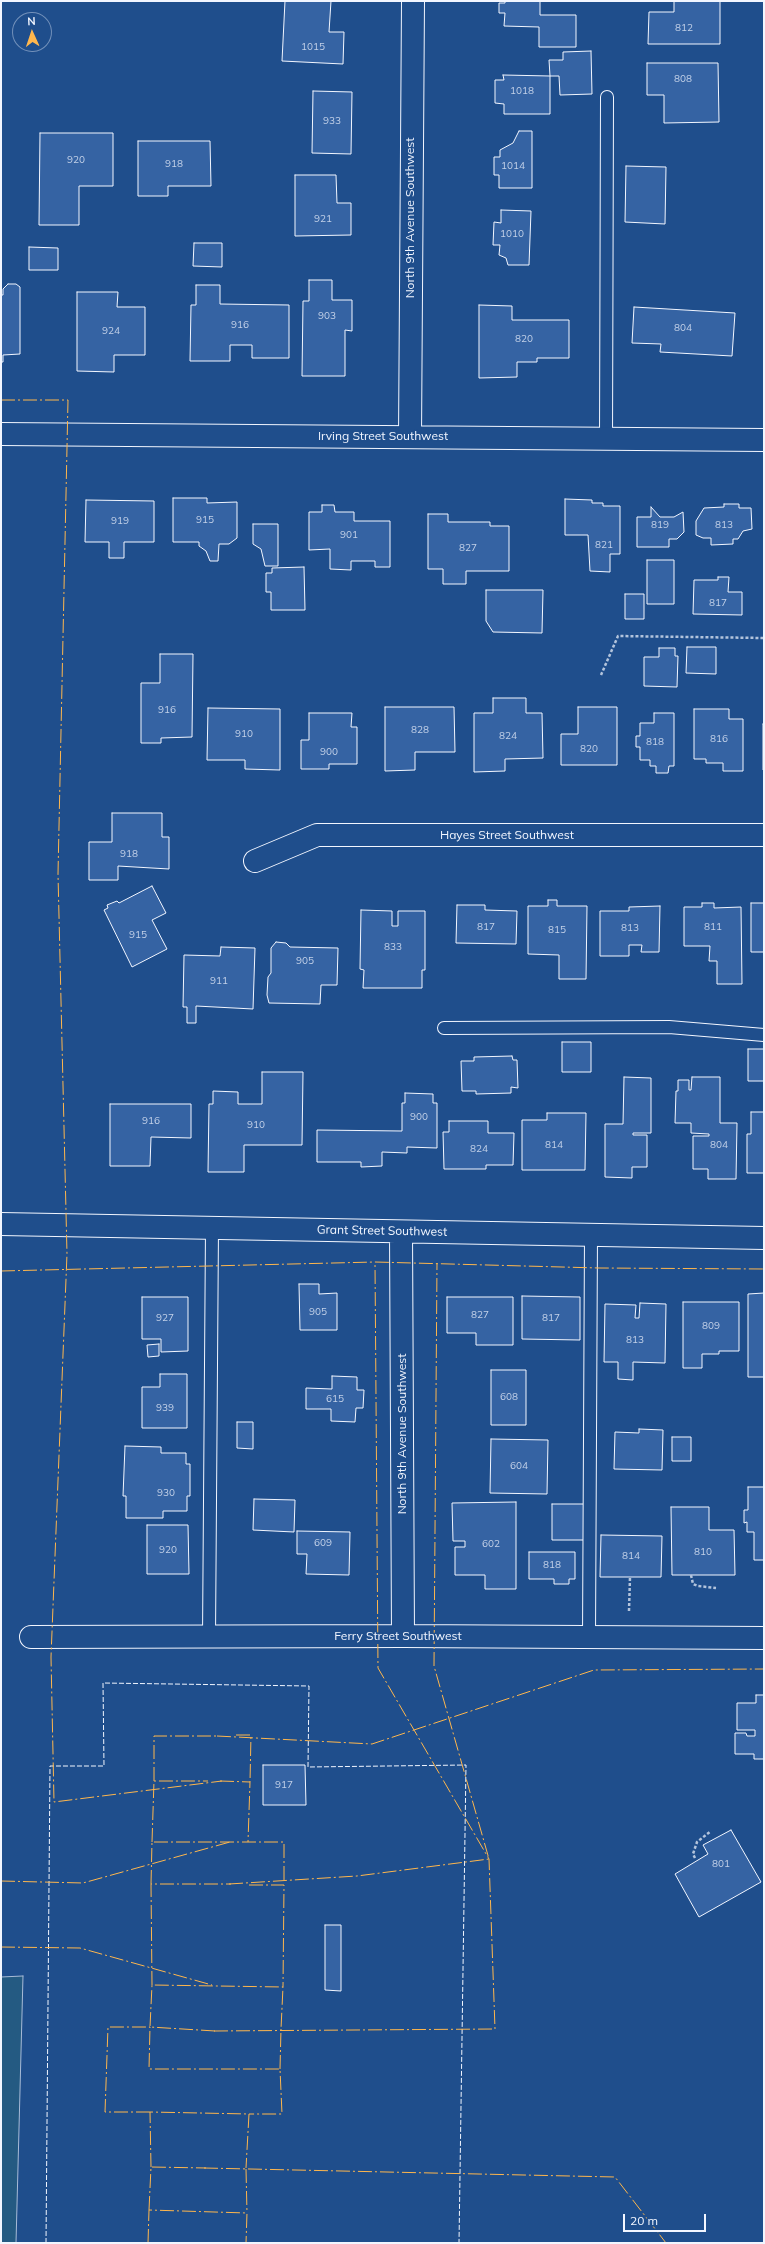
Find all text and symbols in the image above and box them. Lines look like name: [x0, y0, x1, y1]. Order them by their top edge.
north arrow: [12, 12, 52, 52]
text: N: [27, 14, 36, 28]
house number: 812: [675, 22, 693, 34]
house number: 1015: [301, 41, 325, 53]
house number: 808: [674, 73, 692, 85]
house number: 1018: [510, 85, 534, 97]
house number: 933: [323, 115, 341, 127]
street label: North 9th Avenue Southwest: [403, 138, 417, 298]
house number: 920: [67, 154, 85, 166]
house number: 918: [165, 158, 183, 170]
house number: 1014: [501, 160, 525, 172]
house number: 921: [314, 213, 332, 225]
house number: 1010: [500, 228, 524, 240]
house number: 903: [318, 310, 336, 322]
house number: 916: [231, 319, 249, 331]
house number: 804: [674, 322, 692, 334]
house number: 924: [102, 325, 120, 337]
house number: 820: [515, 333, 533, 345]
street label: Irving Street Southwest: [318, 429, 448, 443]
house number: 915: [196, 514, 214, 526]
house number: 919: [111, 515, 129, 527]
house number: 819: [651, 519, 669, 531]
house number: 813: [715, 519, 733, 531]
house number: 901: [340, 529, 358, 541]
house number: 821: [595, 539, 613, 551]
house number: 827: [459, 542, 477, 554]
house number: 817: [709, 597, 727, 609]
house number: 916: [158, 704, 176, 716]
house number: 828: [411, 724, 429, 736]
house number: 910: [235, 728, 253, 740]
house number: 824: [499, 730, 517, 742]
house number: 816: [710, 733, 728, 745]
house number: 818: [646, 736, 664, 748]
house number: 820: [580, 743, 598, 755]
house number: 900: [320, 746, 338, 758]
street label: Hayes Street Southwest: [440, 828, 574, 842]
house number: 918: [120, 848, 138, 860]
house number: 817: [477, 921, 495, 933]
house number: 811: [704, 921, 722, 933]
house number: 813: [621, 922, 639, 934]
house number: 815: [548, 924, 566, 936]
house number: 915: [129, 929, 147, 941]
house number: 833: [384, 941, 402, 953]
house number: 905: [296, 955, 314, 967]
house number: 911: [210, 975, 228, 987]
house number: 900: [410, 1111, 428, 1123]
house number: 916: [142, 1115, 160, 1127]
house number: 910: [247, 1119, 265, 1131]
house number: 814: [545, 1139, 563, 1151]
house number: 804: [710, 1139, 728, 1151]
house number: 824: [470, 1143, 488, 1155]
street label: Grant Street Southwest: [317, 1223, 447, 1239]
house number: 905: [309, 1306, 327, 1318]
house number: 827: [471, 1309, 489, 1321]
house number: 927: [156, 1312, 174, 1324]
house number: 817: [542, 1312, 560, 1324]
house number: 809: [702, 1320, 720, 1332]
house number: 813: [626, 1334, 644, 1346]
street label: North 9th Avenue Southwest: [395, 1354, 409, 1514]
house number: 608: [500, 1391, 518, 1403]
house number: 615: [326, 1393, 344, 1405]
house number: 939: [156, 1402, 174, 1414]
house number: 604: [510, 1460, 528, 1472]
house number: 930: [157, 1487, 175, 1499]
house number: 609: [314, 1537, 332, 1549]
house number: 602: [482, 1538, 500, 1550]
house number: 920: [159, 1544, 177, 1556]
house number: 810: [694, 1546, 712, 1558]
house number: 814: [622, 1550, 640, 1562]
house number: 818: [543, 1559, 561, 1571]
street label: Ferry Street Southwest: [334, 1629, 462, 1643]
house number: 917: [275, 1779, 293, 1791]
house number: 801: [712, 1858, 730, 1870]
scale bar: [625, 2206, 708, 2232]
text: 20 m: [630, 2213, 658, 2228]

